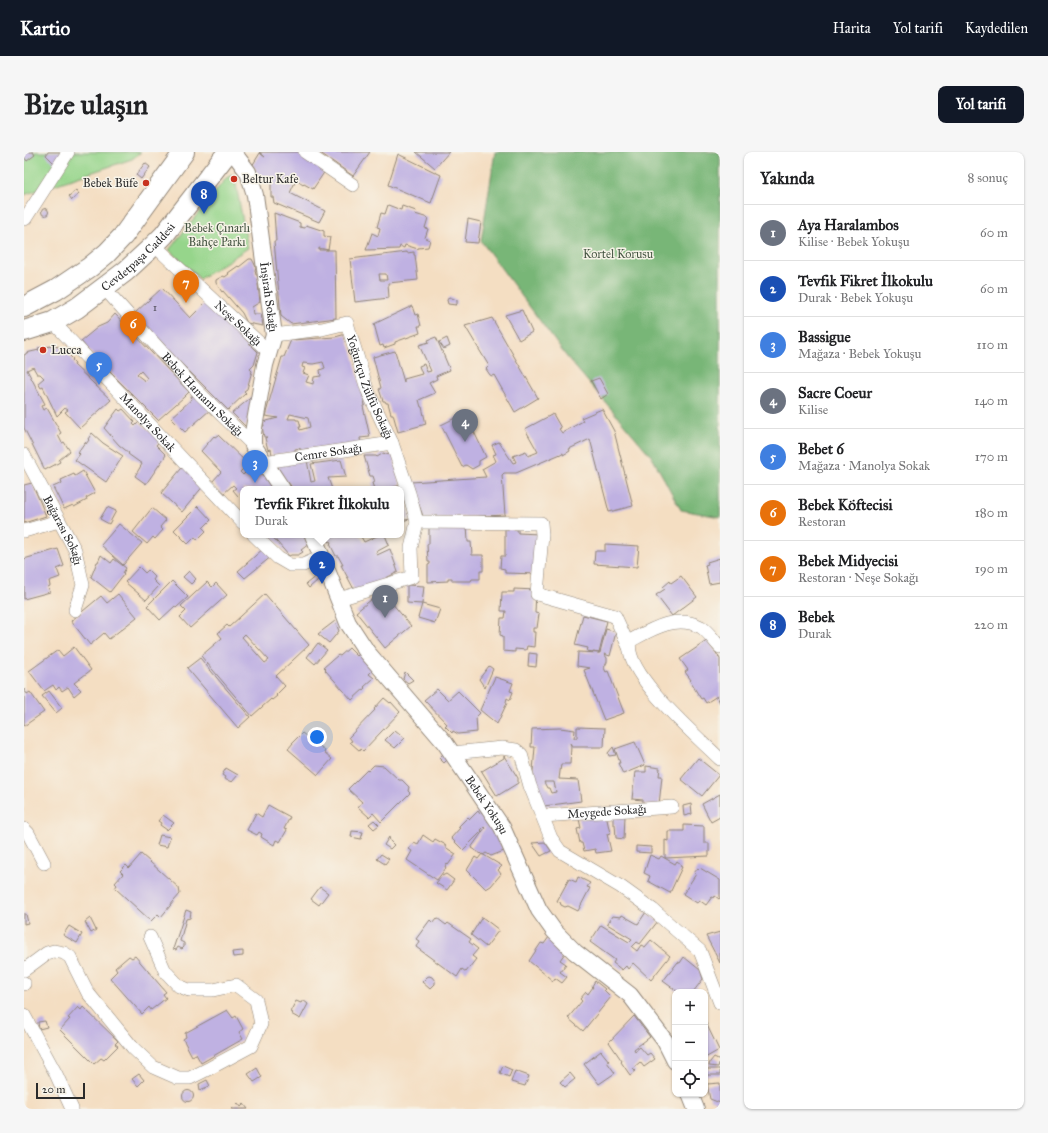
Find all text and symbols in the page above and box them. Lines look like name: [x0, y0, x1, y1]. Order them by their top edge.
text: Kartio: [20, 17, 70, 40]
text: Harita: [833, 20, 871, 37]
text: Yol tarifi: [893, 20, 943, 37]
text: Kaydedilen: [965, 20, 1028, 37]
button: Yol tarifi: [938, 86, 1024, 123]
text: Bize ulaşın: [24, 87, 148, 122]
text: Yakında: [760, 168, 814, 189]
text: 8 sonuç: [968, 170, 1008, 186]
place label: Beltur Kafe: [242, 172, 298, 186]
marker: Beltur Kafe: [229, 174, 239, 184]
place label: Bebek Büfe: [83, 176, 138, 190]
marker: Bebek Büfe: [141, 178, 151, 188]
pin: 8: [191, 181, 217, 214]
text: Aya Haralambos: [798, 216, 899, 234]
street label: Cevdetpaşa Caddesi: [98, 219, 178, 294]
park label: Bebek Çınarlı Bahçe Parkı: [184, 221, 251, 249]
text: 1: [770, 225, 776, 241]
text: 60 m: [980, 225, 1008, 241]
text: Kilise · Bebek Yokuşu: [798, 234, 910, 250]
park label: Kortel Korusu: [583, 247, 654, 261]
street label: İnşirah Sokağı: [257, 261, 281, 334]
pin: 7: [173, 270, 199, 303]
text: Tevfik Fikret İlkokulu: [798, 272, 933, 290]
text: 2: [770, 281, 776, 297]
text: 60 m: [980, 281, 1008, 297]
text: Durak · Bebek Yokuşu: [798, 290, 913, 306]
street label: Neşe Sokağı: [212, 298, 265, 349]
house number: 1: [153, 302, 157, 314]
pin: 6: [120, 311, 146, 344]
text: Bassigue: [798, 328, 851, 346]
street label: Yoğurtçu Zülfü Sokağı: [344, 333, 396, 442]
text: 3: [770, 337, 776, 353]
text: 110 m: [976, 337, 1008, 353]
place label: Lucca: [51, 343, 82, 357]
marker: Lucca: [38, 345, 48, 355]
text: Mağaza · Bebek Yokuşu: [798, 346, 921, 362]
street label: Bebek Hamamı Sokağı: [159, 350, 247, 439]
pin: 5: [86, 352, 112, 385]
text: Sacre Coeur: [798, 384, 872, 402]
street label: Manolya Sokak: [117, 390, 179, 455]
text: 4: [769, 393, 777, 409]
text: 140 m: [974, 393, 1008, 409]
text: Kilise: [798, 402, 828, 418]
pin: 4: [452, 409, 478, 442]
street label: Cemre Sokağı: [294, 440, 364, 464]
text: Bebet 6: [798, 440, 844, 458]
text: 5: [770, 449, 776, 465]
text: 170 m: [975, 449, 1008, 465]
pin: 3: [242, 450, 268, 483]
text: Mağaza · Manolya Sokak: [798, 458, 930, 474]
popup: [240, 486, 404, 538]
street label: Bağarası Sokağı: [40, 493, 85, 567]
text: Tevfik Fikret İlkokulu: [255, 495, 389, 513]
text: Bebek Köftecisi: [798, 496, 893, 514]
text: 6: [770, 505, 776, 521]
text: 180 m: [975, 505, 1008, 521]
text: Durak: [255, 513, 288, 529]
text: Restoran: [798, 514, 846, 530]
pin: 2: [309, 551, 335, 584]
text: Bebek Midyecisi: [798, 552, 898, 570]
text: 7: [770, 561, 776, 577]
text: 190 m: [975, 561, 1008, 577]
text: Restoran · Neşe Sokağı: [798, 570, 919, 586]
pin: 1: [372, 585, 398, 618]
text: Bebek: [798, 608, 835, 626]
text: 8: [770, 617, 776, 633]
text: 220 m: [974, 617, 1008, 633]
text: Durak: [798, 626, 832, 642]
your location: [307, 727, 327, 747]
street label: Bebek Yokuşu: [462, 773, 512, 837]
street label: Meygede Sokağı: [567, 802, 648, 821]
map controls: [672, 989, 708, 1097]
button: +: [672, 989, 708, 1025]
button: −: [672, 1025, 708, 1061]
button: locate: [672, 1061, 708, 1097]
scale bar: [36, 1081, 85, 1100]
text: 20 m: [42, 1083, 65, 1096]

